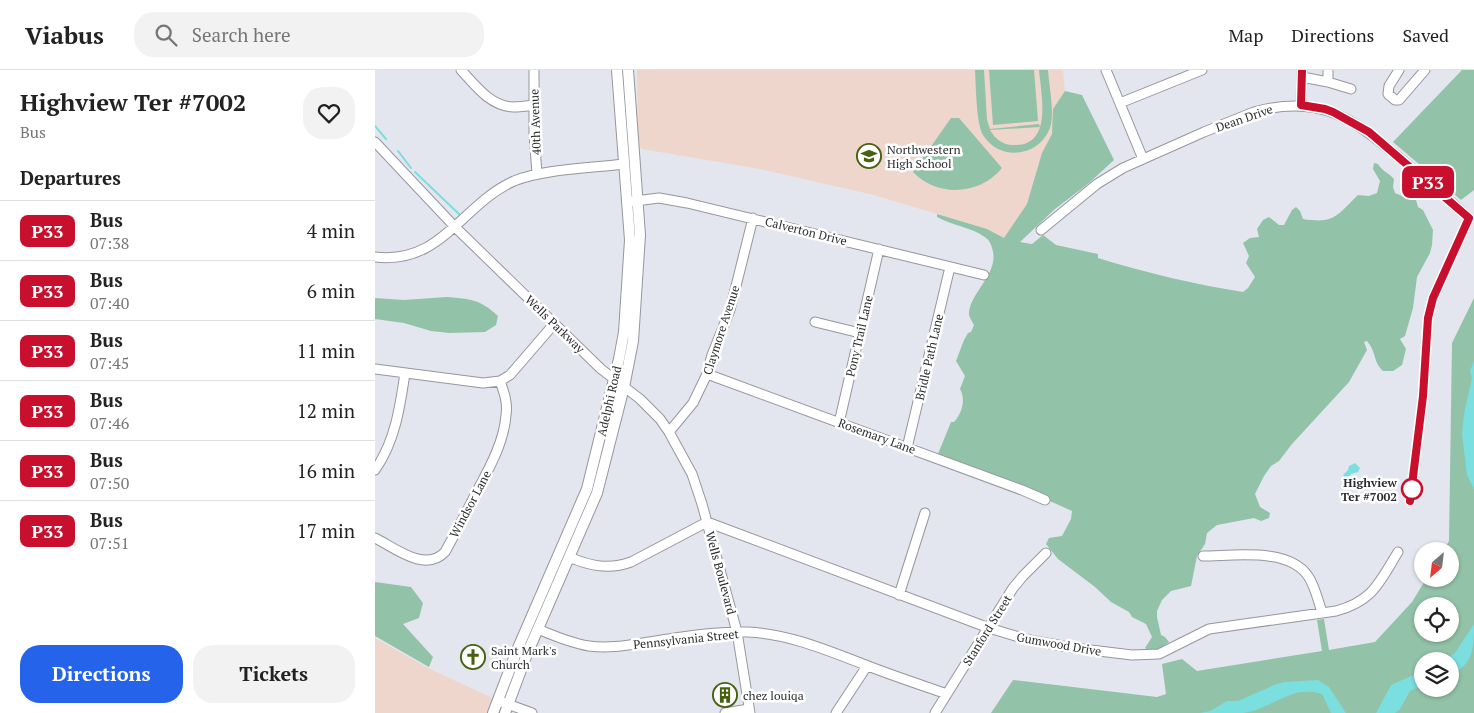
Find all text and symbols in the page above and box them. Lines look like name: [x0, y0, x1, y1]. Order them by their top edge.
search box: [134, 12, 484, 57]
text: Viabus: [25, 19, 104, 51]
icon: search: [152, 21, 180, 49]
text: Search here: [192, 22, 291, 47]
text: Map: [1228, 23, 1263, 47]
text: Directions: [1291, 23, 1374, 47]
text: Saved: [1402, 23, 1449, 47]
text: Highview Ter #7002: [20, 86, 246, 118]
button: heart: [303, 87, 355, 139]
street label: 40th Avenue: [526, 89, 544, 155]
street label: Dean Drive: [1214, 101, 1274, 135]
text: Bus: [20, 121, 46, 143]
place label: Northwestern High School: [887, 142, 961, 171]
school or university icon: Northwestern High School: [856, 143, 882, 169]
text: Departures: [20, 165, 121, 190]
line badge: P33: [1399, 166, 1457, 198]
text: P33: [1412, 170, 1444, 194]
text: Bus: [90, 207, 123, 232]
street label: Calverton Drive: [764, 214, 848, 248]
text: 4 min: [307, 218, 355, 243]
text: P33: [32, 219, 63, 243]
text: 07:38: [90, 232, 129, 254]
text: Bus: [90, 267, 123, 292]
text: 6 min: [307, 278, 355, 303]
text: P33: [32, 279, 63, 303]
street label: Claymore Avenue: [699, 283, 743, 377]
text: 07:40: [90, 292, 129, 314]
street label: Wells Parkway: [522, 292, 588, 357]
street label: Pony Trail Lane: [842, 294, 876, 378]
street label: Bridle Path Lane: [912, 312, 946, 402]
text: Bus: [90, 327, 123, 352]
text: 11 min: [297, 338, 355, 363]
text: P33: [32, 339, 63, 363]
text: 07:45: [90, 352, 129, 374]
street label: Adelphi Road: [594, 364, 624, 438]
text: Bus: [90, 387, 123, 412]
text: 12 min: [297, 398, 355, 423]
text: P33: [32, 399, 63, 423]
text: 07:46: [90, 412, 129, 434]
street label: Rosemary Lane: [836, 415, 918, 457]
text: Bus: [90, 447, 123, 472]
text: 16 min: [297, 458, 355, 483]
text: P33: [32, 459, 63, 483]
street label: Windsor Lane: [446, 468, 494, 540]
text: 07:50: [90, 472, 129, 494]
place label: Highview Ter #7002: [1341, 475, 1398, 504]
marker: Highview Ter #7002: [1401, 478, 1423, 500]
text: Bus: [90, 507, 123, 532]
text: 17 min: [297, 518, 355, 543]
text: P33: [32, 519, 63, 543]
street label: Wells Boulevard: [703, 530, 739, 617]
text: 07:51: [90, 532, 129, 554]
north arrow: [1414, 542, 1459, 588]
map controls: [1414, 542, 1459, 697]
street label: Stanford Street: [959, 591, 1015, 668]
button: locate: [1414, 597, 1459, 642]
street label: Pennsylvania Street: [633, 626, 740, 652]
street label: Gumwood Drive: [1016, 629, 1102, 659]
place label: Saint Mark's Church: [491, 643, 556, 672]
church icon: Saint Mark's Church: [460, 644, 486, 670]
button: Directions: [20, 645, 183, 703]
button: Tickets: [193, 645, 355, 703]
button: layers: [1414, 652, 1459, 697]
building icon: chez louiqa: [712, 682, 738, 708]
place label: chez louiqa: [743, 688, 804, 703]

